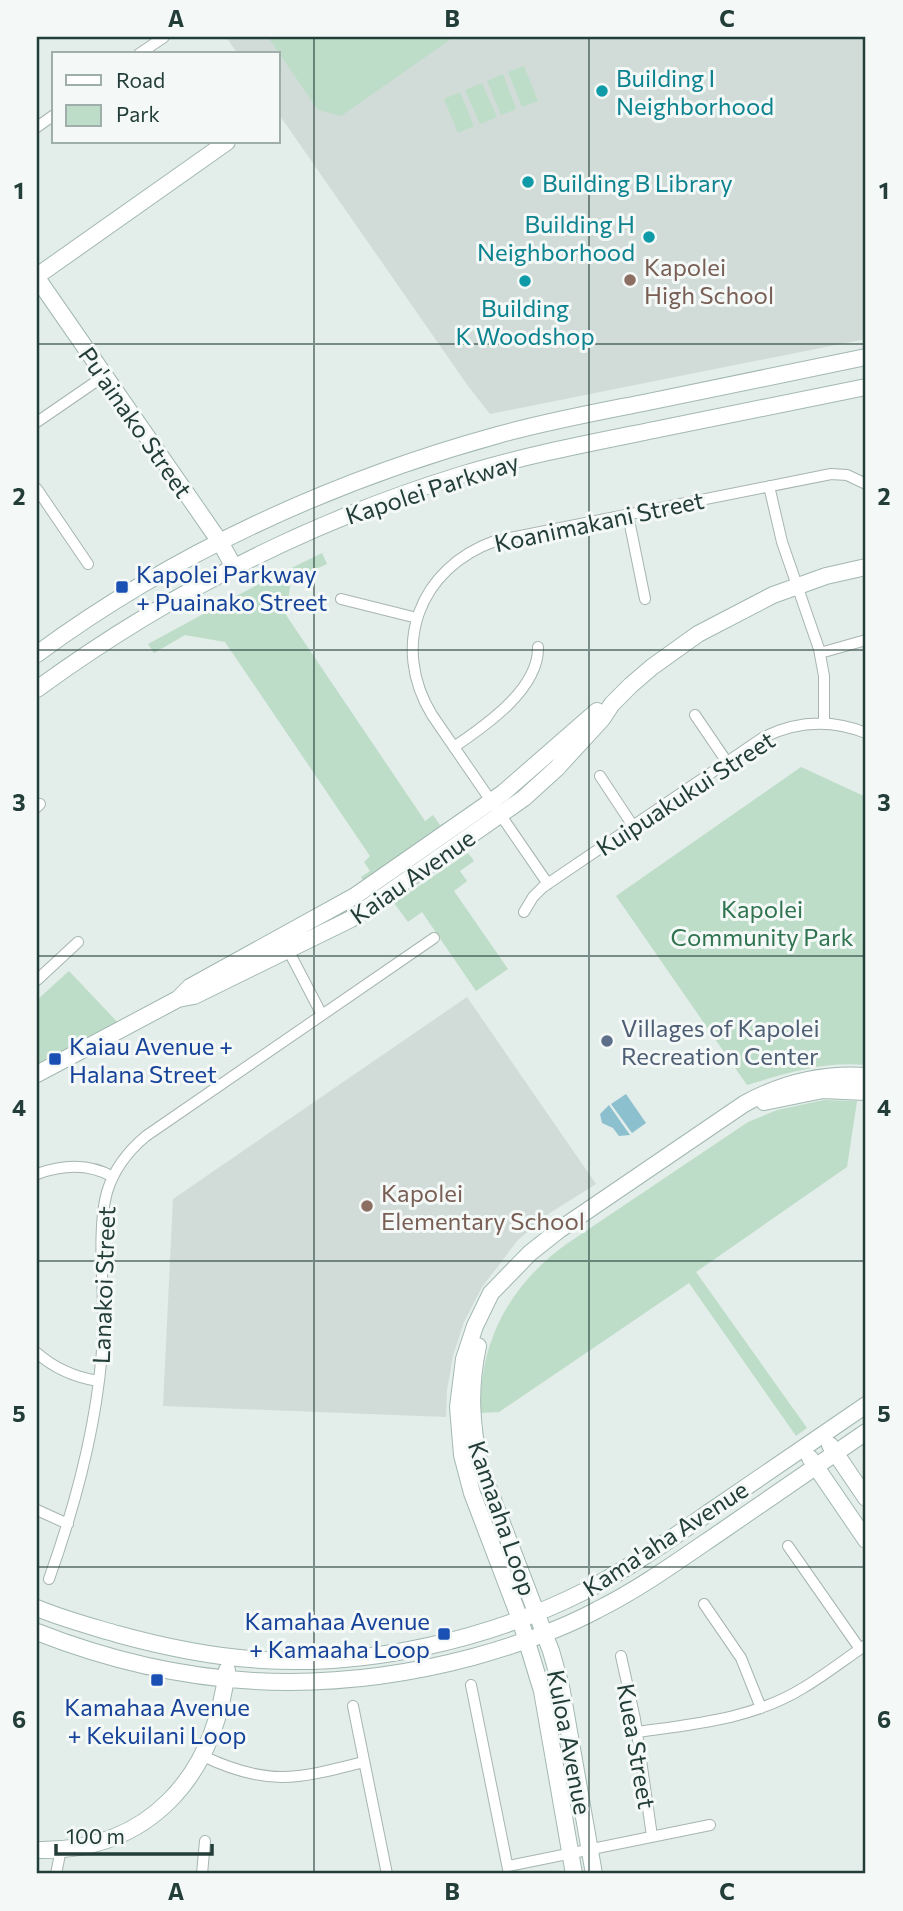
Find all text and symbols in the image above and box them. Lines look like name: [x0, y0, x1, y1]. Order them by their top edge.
text: A: [168, 4, 185, 32]
text: B: [444, 4, 460, 32]
text: C: [719, 4, 735, 32]
legend: [52, 52, 280, 144]
place label: Building I Neighborhood: [616, 63, 774, 120]
text: Road: [116, 67, 165, 92]
marker: Building I Neighborhood: [594, 83, 610, 99]
text: Park: [116, 101, 160, 126]
place label: Building B Library: [542, 168, 733, 197]
marker: Building B Library: [520, 174, 536, 190]
text: 1: [14, 176, 24, 204]
text: 1: [879, 176, 889, 204]
place label: Building H Neighborhood: [477, 209, 635, 266]
marker: Building H Neighborhood: [641, 229, 657, 245]
place label: Kapolei High School: [644, 252, 774, 309]
marker: Kapolei High School: [622, 272, 638, 288]
marker: Building K Woodshop: [517, 273, 533, 289]
place label: Building K Woodshop: [455, 293, 595, 350]
street label: Pu'ainako Street: [73, 341, 199, 503]
street label: Kapolei Parkway: [342, 446, 522, 530]
text: 2: [12, 482, 26, 510]
text: 2: [877, 482, 891, 510]
street label: Koanimakani Street: [492, 485, 707, 557]
place label: Kapolei Parkway + Puainako Street: [136, 559, 328, 616]
marker: Kapolei Parkway + Puainako Street: [114, 579, 130, 595]
street label: Kuipuakukui Street: [590, 724, 780, 862]
text: 3: [12, 788, 26, 816]
text: 3: [877, 788, 891, 816]
street label: Kaiau Avenue: [344, 822, 480, 930]
park label: Kapolei Community Park: [670, 894, 854, 951]
place label: Villages of Kapolei Recreation Center: [621, 1013, 820, 1070]
place label: Kaiau Avenue + Halana Street: [69, 1031, 233, 1088]
marker: Villages of Kapolei Recreation Center: [599, 1033, 615, 1049]
marker: Kaiau Avenue + Halana Street: [47, 1051, 63, 1067]
text: 4: [12, 1093, 26, 1121]
text: 4: [877, 1093, 891, 1121]
place label: Kapolei Elementary School: [381, 1178, 585, 1235]
marker: Kapolei Elementary School: [359, 1198, 375, 1214]
street label: Lanakoi Street: [86, 1205, 120, 1364]
text: 5: [12, 1399, 26, 1427]
text: 5: [877, 1399, 891, 1427]
street label: Kamaaha Loop: [463, 1437, 543, 1599]
street label: Kama'aha Avenue: [577, 1474, 753, 1602]
place label: Kamahaa Avenue + Kamaaha Loop: [244, 1606, 430, 1663]
marker: Kamahaa Avenue + Kamaaha Loop: [436, 1626, 452, 1642]
street label: Kuloa Avenue: [542, 1667, 598, 1817]
marker: Kamahaa Avenue + Kekuilani Loop: [149, 1672, 165, 1688]
street label: Kuea Street: [612, 1681, 662, 1811]
place label: Kamahaa Avenue + Kekuilani Loop: [64, 1692, 250, 1749]
text: 6: [12, 1705, 26, 1733]
text: 6: [877, 1705, 891, 1733]
scale bar: [56, 1813, 212, 1857]
text: 100 m: [66, 1823, 125, 1848]
text: A: [168, 1877, 185, 1905]
text: B: [444, 1877, 460, 1905]
text: C: [719, 1877, 735, 1905]

